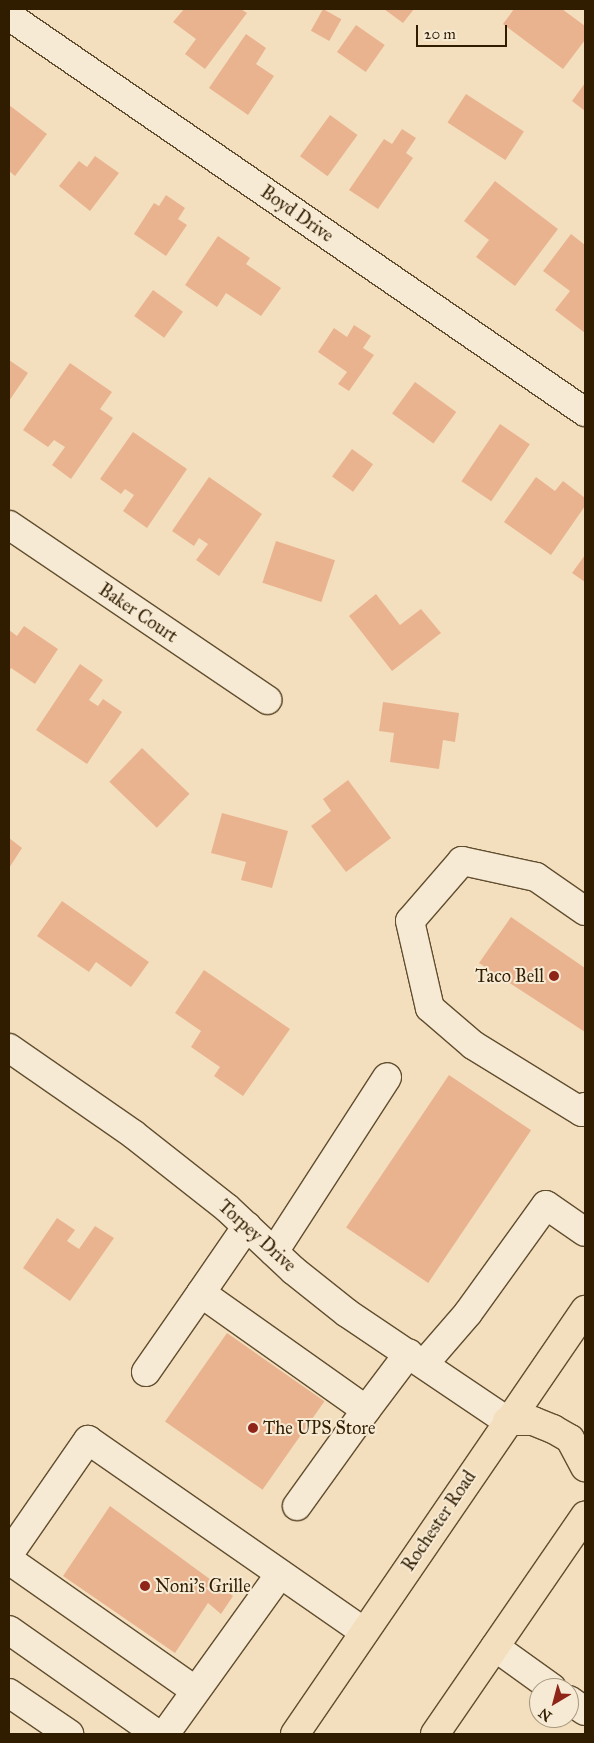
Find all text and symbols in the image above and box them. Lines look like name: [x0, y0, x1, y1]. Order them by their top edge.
scale bar: [419, 15, 510, 47]
text: 20 m: [424, 25, 456, 43]
street label: Boyd Drive: [257, 181, 337, 247]
street label: Baker Court: [95, 579, 181, 647]
place label: Taco Bell: [475, 965, 544, 987]
marker: Taco Bell: [548, 970, 560, 982]
street label: Torpey Drive: [214, 1196, 300, 1276]
place label: The UPS Store: [263, 1417, 375, 1439]
marker: The UPS Store: [247, 1422, 259, 1434]
street label: Rochester Road: [398, 1467, 480, 1575]
place label: Noni's Grille: [155, 1575, 251, 1597]
marker: Noni's Grille: [139, 1580, 151, 1592]
north arrow: [529, 1678, 579, 1728]
text: N: [535, 1704, 555, 1725]

